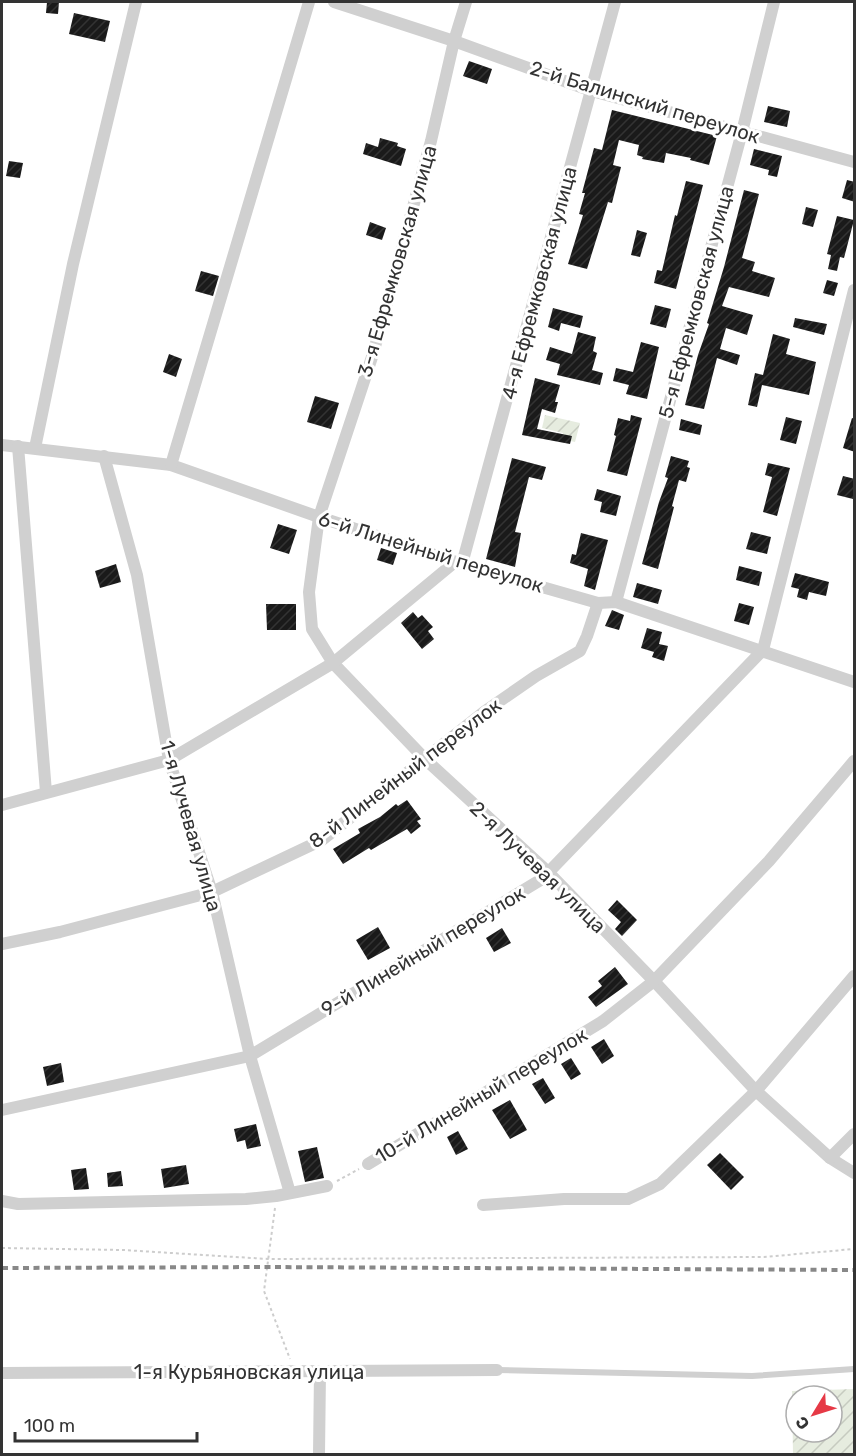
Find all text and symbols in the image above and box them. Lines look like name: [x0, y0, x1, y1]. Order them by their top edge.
street label: 2-й Балинский переулок: [527, 56, 763, 148]
street label: 3-я Ефремковская улица: [352, 142, 442, 380]
street label: 4-я Ефремковская улица: [496, 164, 582, 402]
street label: 5-я Ефремковская улица: [653, 183, 739, 421]
street label: 6-й Линейный переулок: [316, 506, 547, 598]
street label: 8-й Линейный переулок: [304, 693, 506, 853]
street label: 1-я Лучевая улица: [155, 738, 227, 914]
street label: 2-я Лучевая улица: [465, 796, 611, 938]
street label: 9-й Линейный переулок: [317, 880, 529, 1021]
street label: 10-й Линейный переулок: [371, 1022, 592, 1168]
street label: 1-я Курьяновская улица: [134, 1360, 364, 1384]
north arrow: [784, 1384, 844, 1444]
scale bar: [15, 1405, 196, 1443]
text: С: [792, 1413, 814, 1433]
text: 100 m: [24, 1415, 75, 1437]

